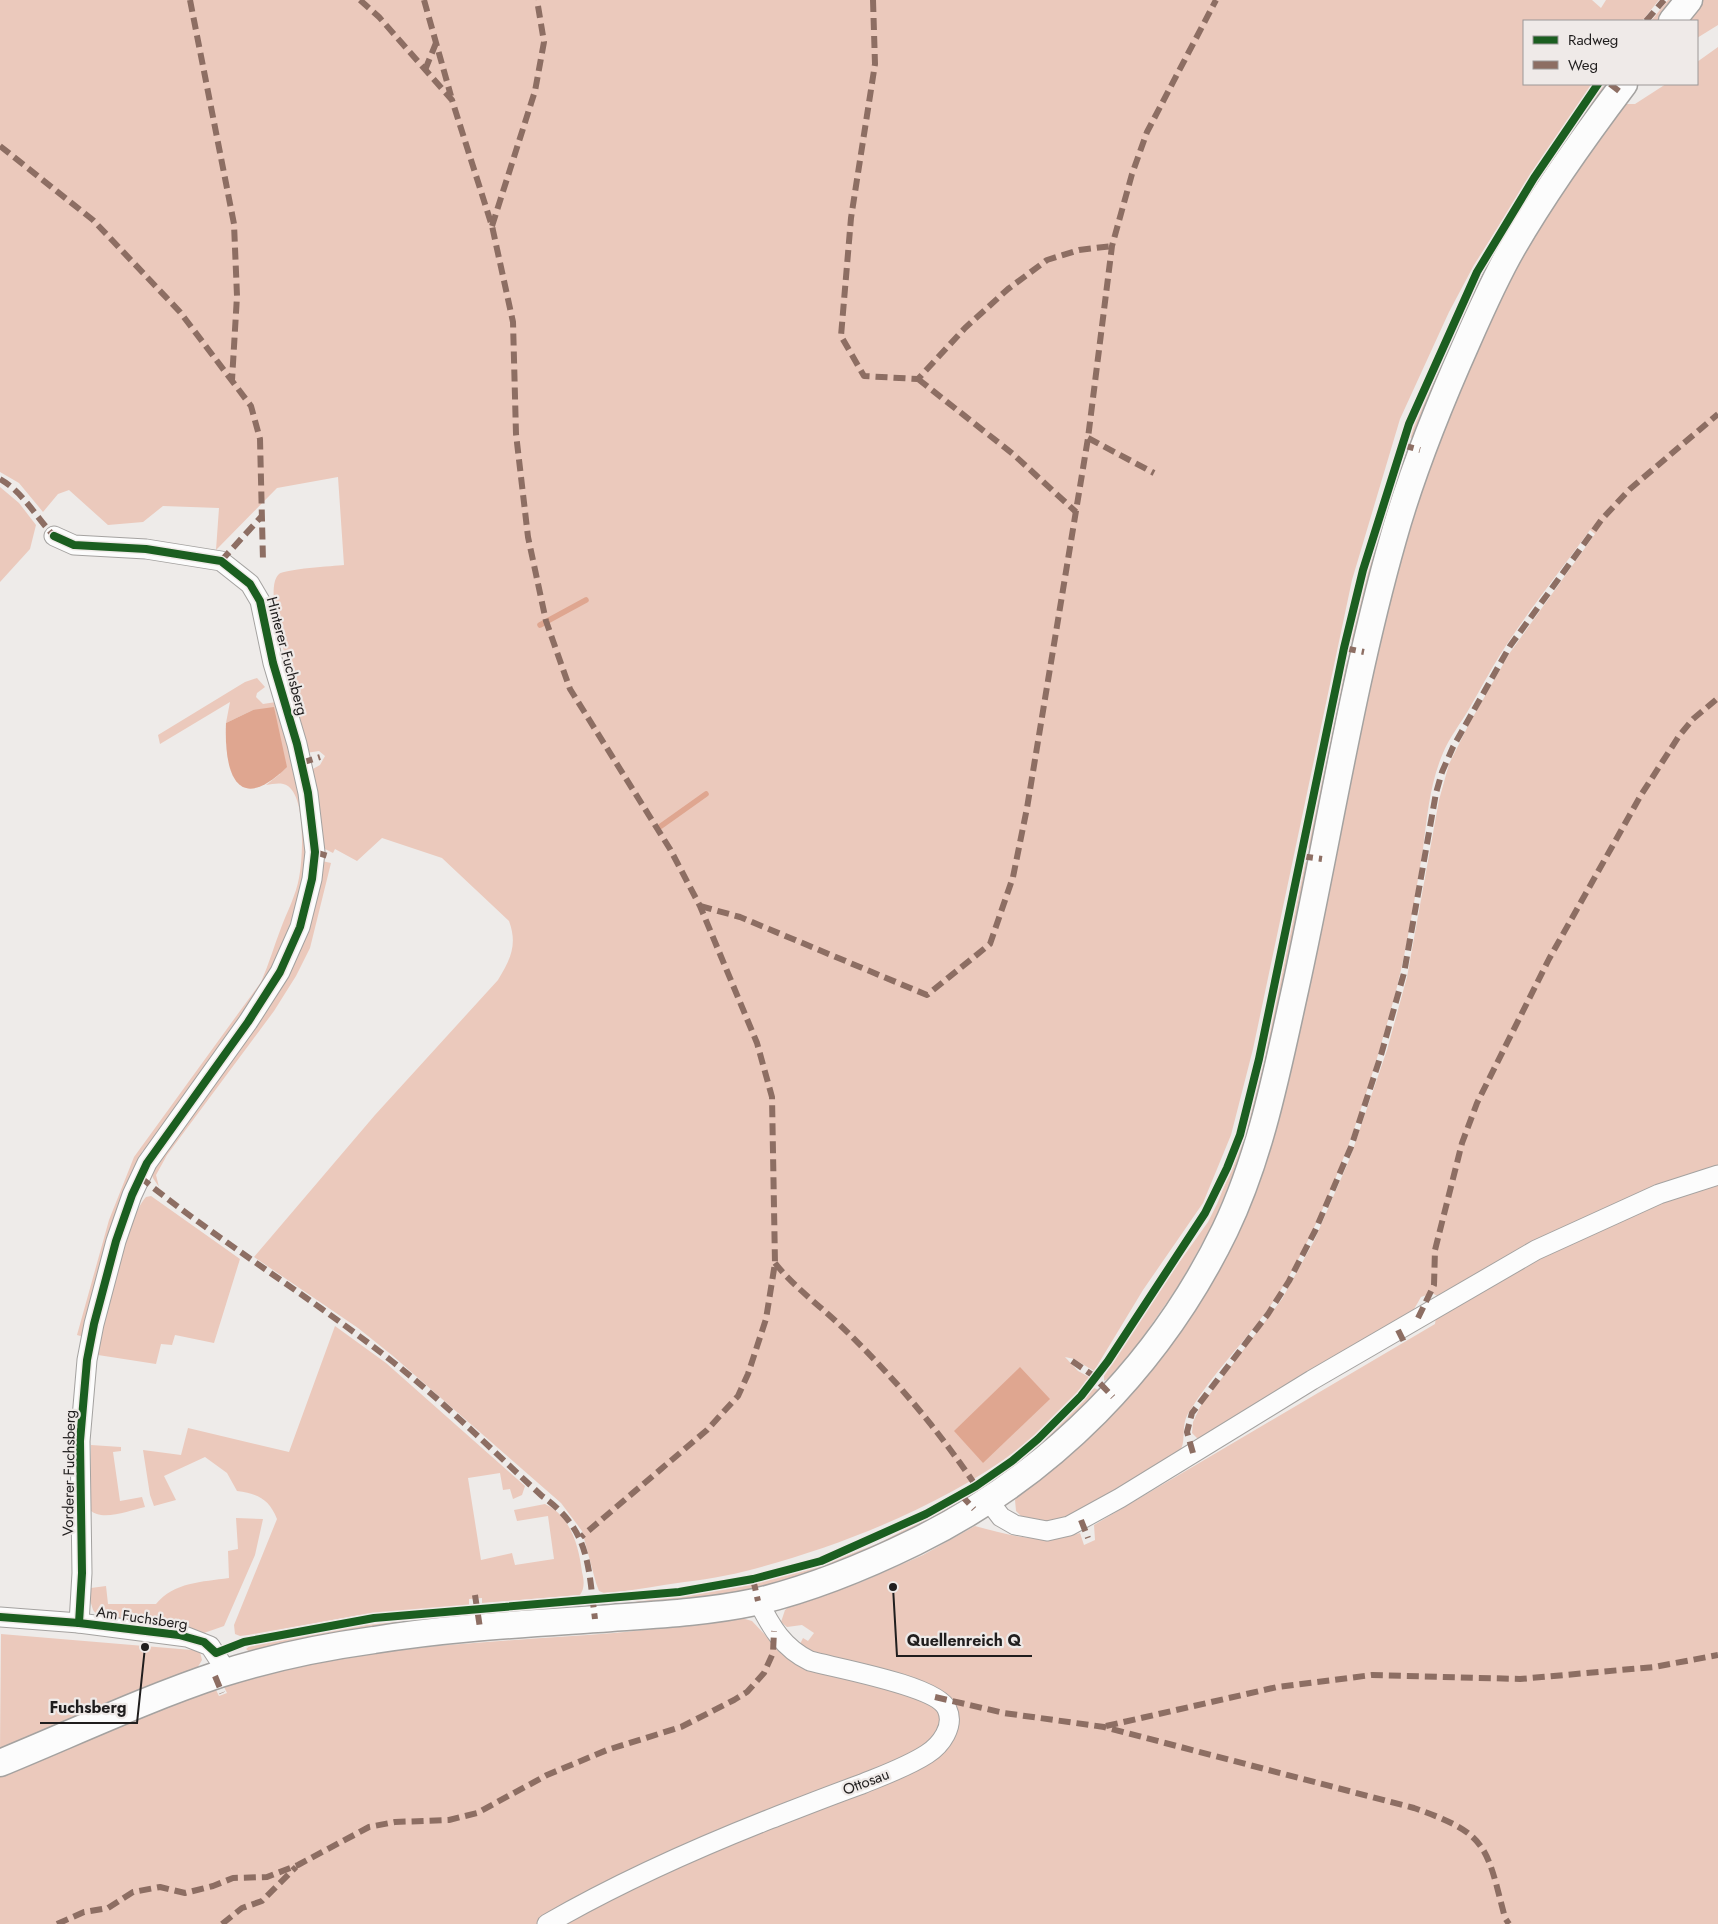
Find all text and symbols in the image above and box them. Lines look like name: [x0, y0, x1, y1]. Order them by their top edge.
legend: [1523, 20, 1698, 85]
text: Radweg: [1568, 29, 1618, 51]
text: Weg: [1568, 54, 1598, 76]
street label: Hinterer Fuchsberg: [261, 594, 313, 718]
street label: Vorderer Fuchsberg: [57, 1410, 81, 1536]
street label: Am Fuchsberg: [95, 1601, 189, 1635]
callout: Quellenreich Q: [897, 1625, 1032, 1656]
text: Quellenreich Q: [907, 1629, 1022, 1652]
callout: Fuchsberg: [40, 1692, 137, 1723]
text: Fuchsberg: [49, 1696, 127, 1719]
street label: Ottosau: [839, 1763, 893, 1801]

